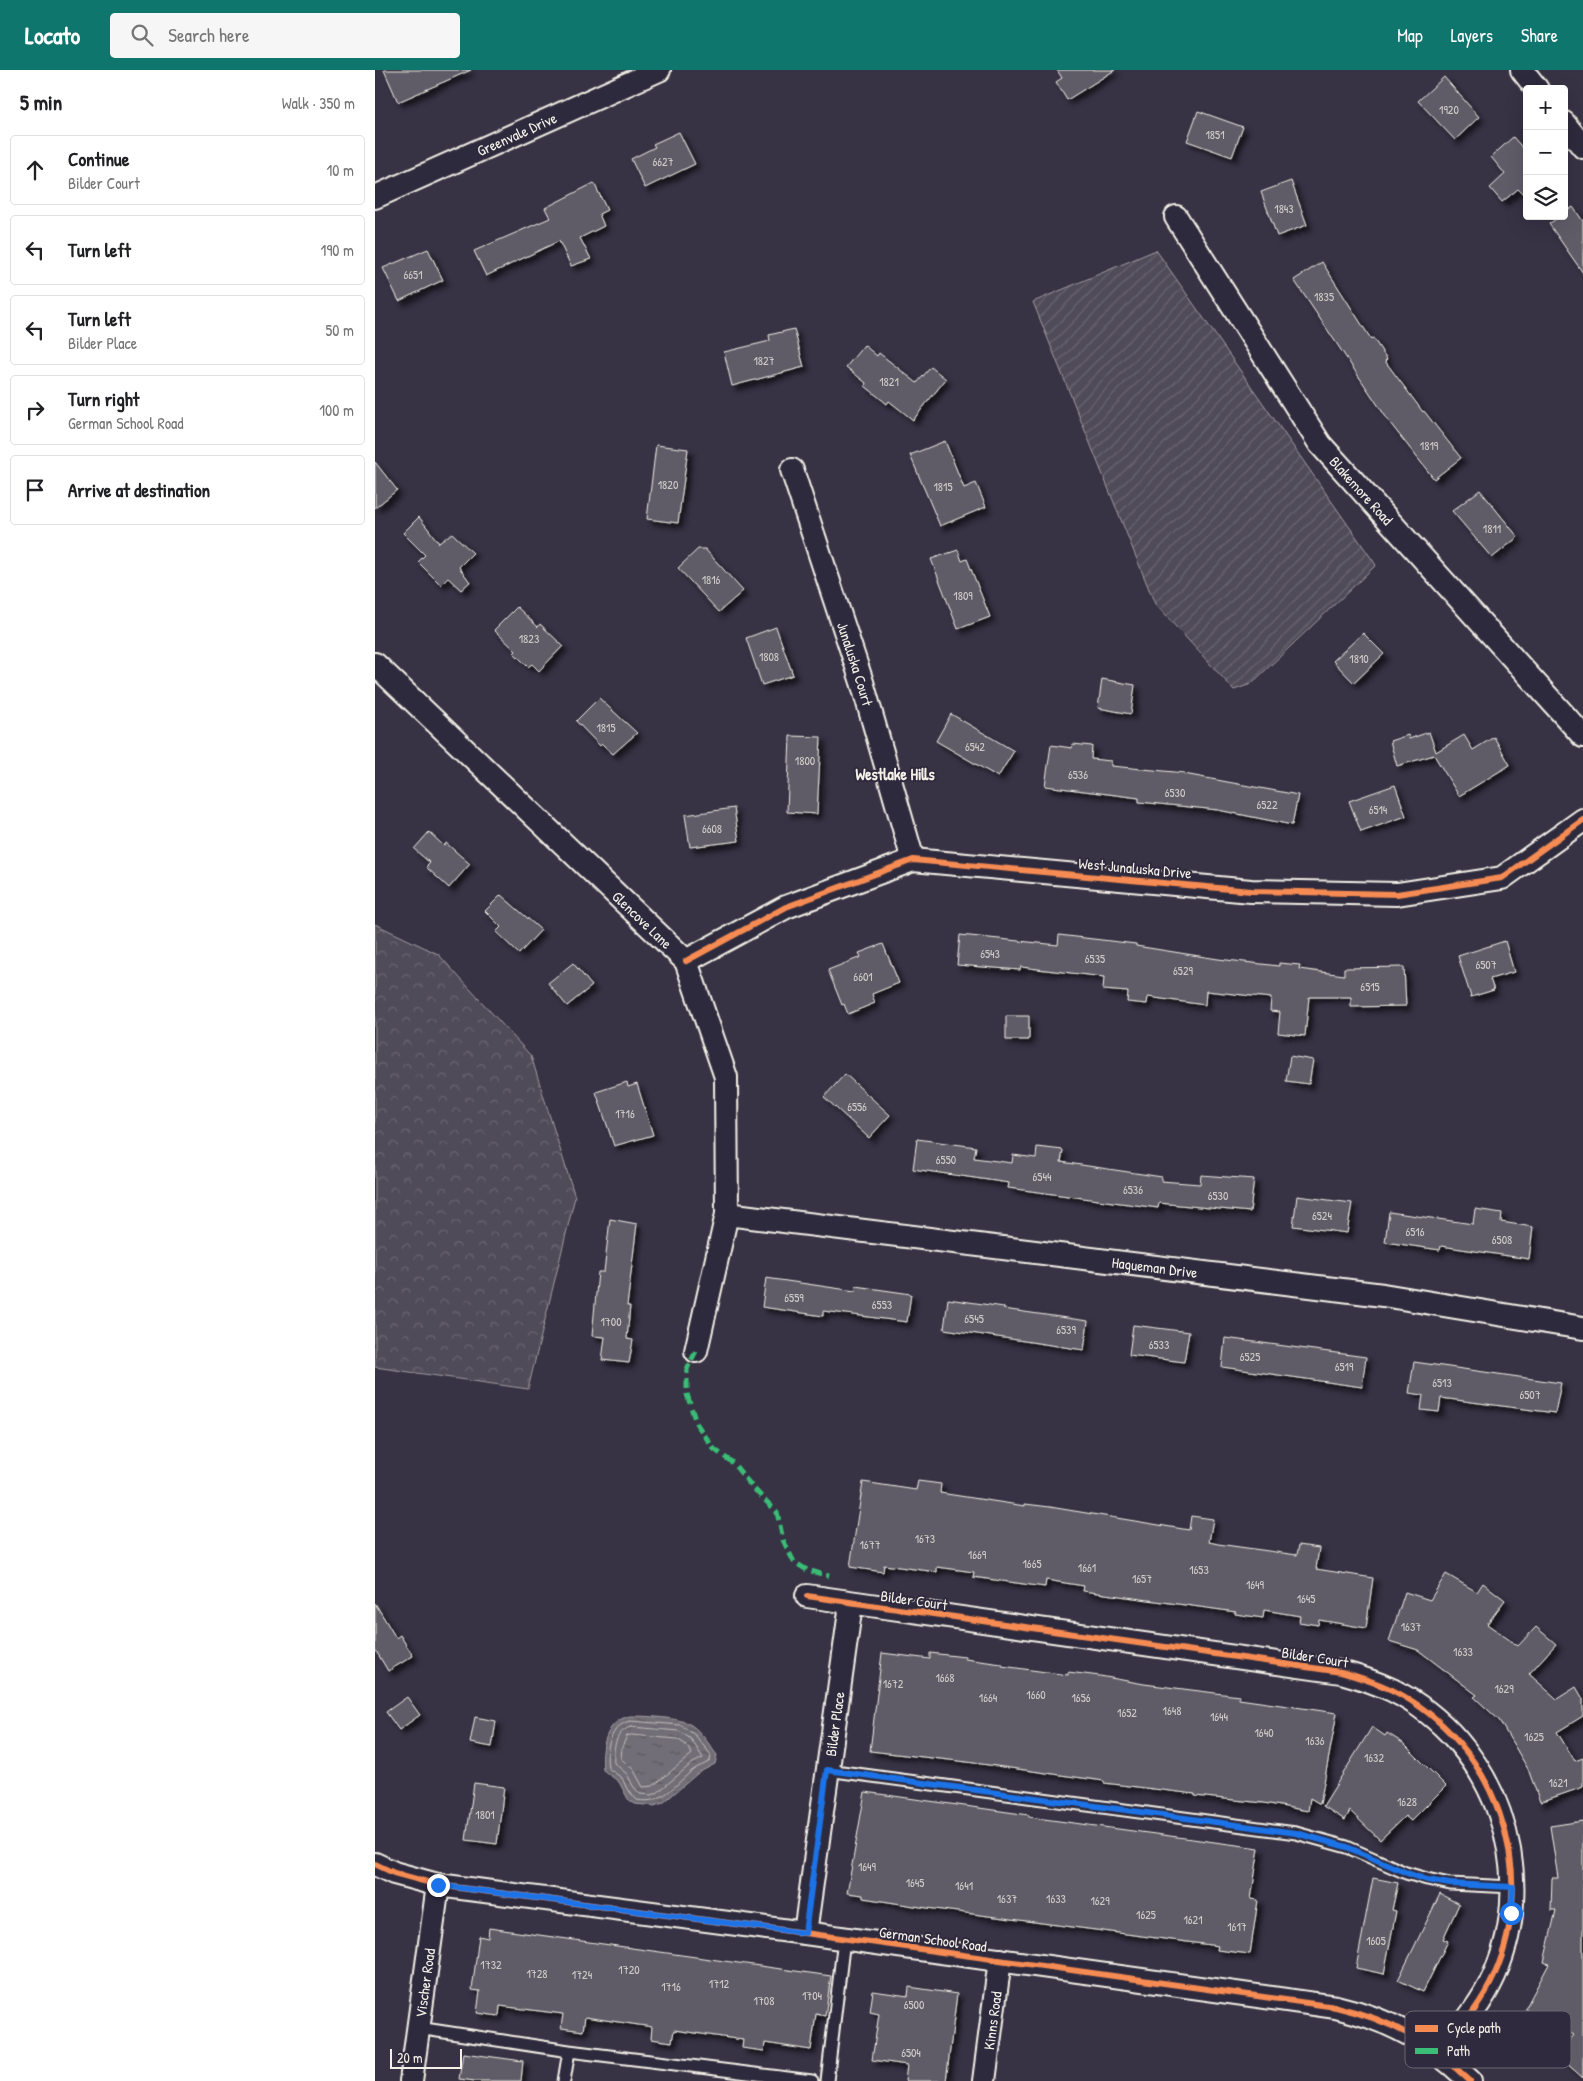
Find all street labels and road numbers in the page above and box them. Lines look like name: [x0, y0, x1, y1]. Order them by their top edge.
street label: Greenvale Drive: [473, 107, 560, 161]
street label: Blakemore Road: [1325, 451, 1398, 529]
street label: Junaluska Court: [832, 619, 879, 709]
street label: West Junaluska Drive: [1078, 853, 1192, 883]
street label: Glencove Lane: [608, 886, 677, 953]
street label: Hagueman Drive: [1111, 1251, 1199, 1283]
street label: Bilder Court: [879, 1585, 950, 1615]
street label: Bilder Court: [1280, 1641, 1351, 1673]
street label: Bilder Place: [819, 1690, 849, 1758]
street label: German School Road: [878, 1921, 988, 1957]
street label: Vischer Road: [409, 1947, 440, 2019]
street label: Kinns Road: [978, 1990, 1006, 2051]

